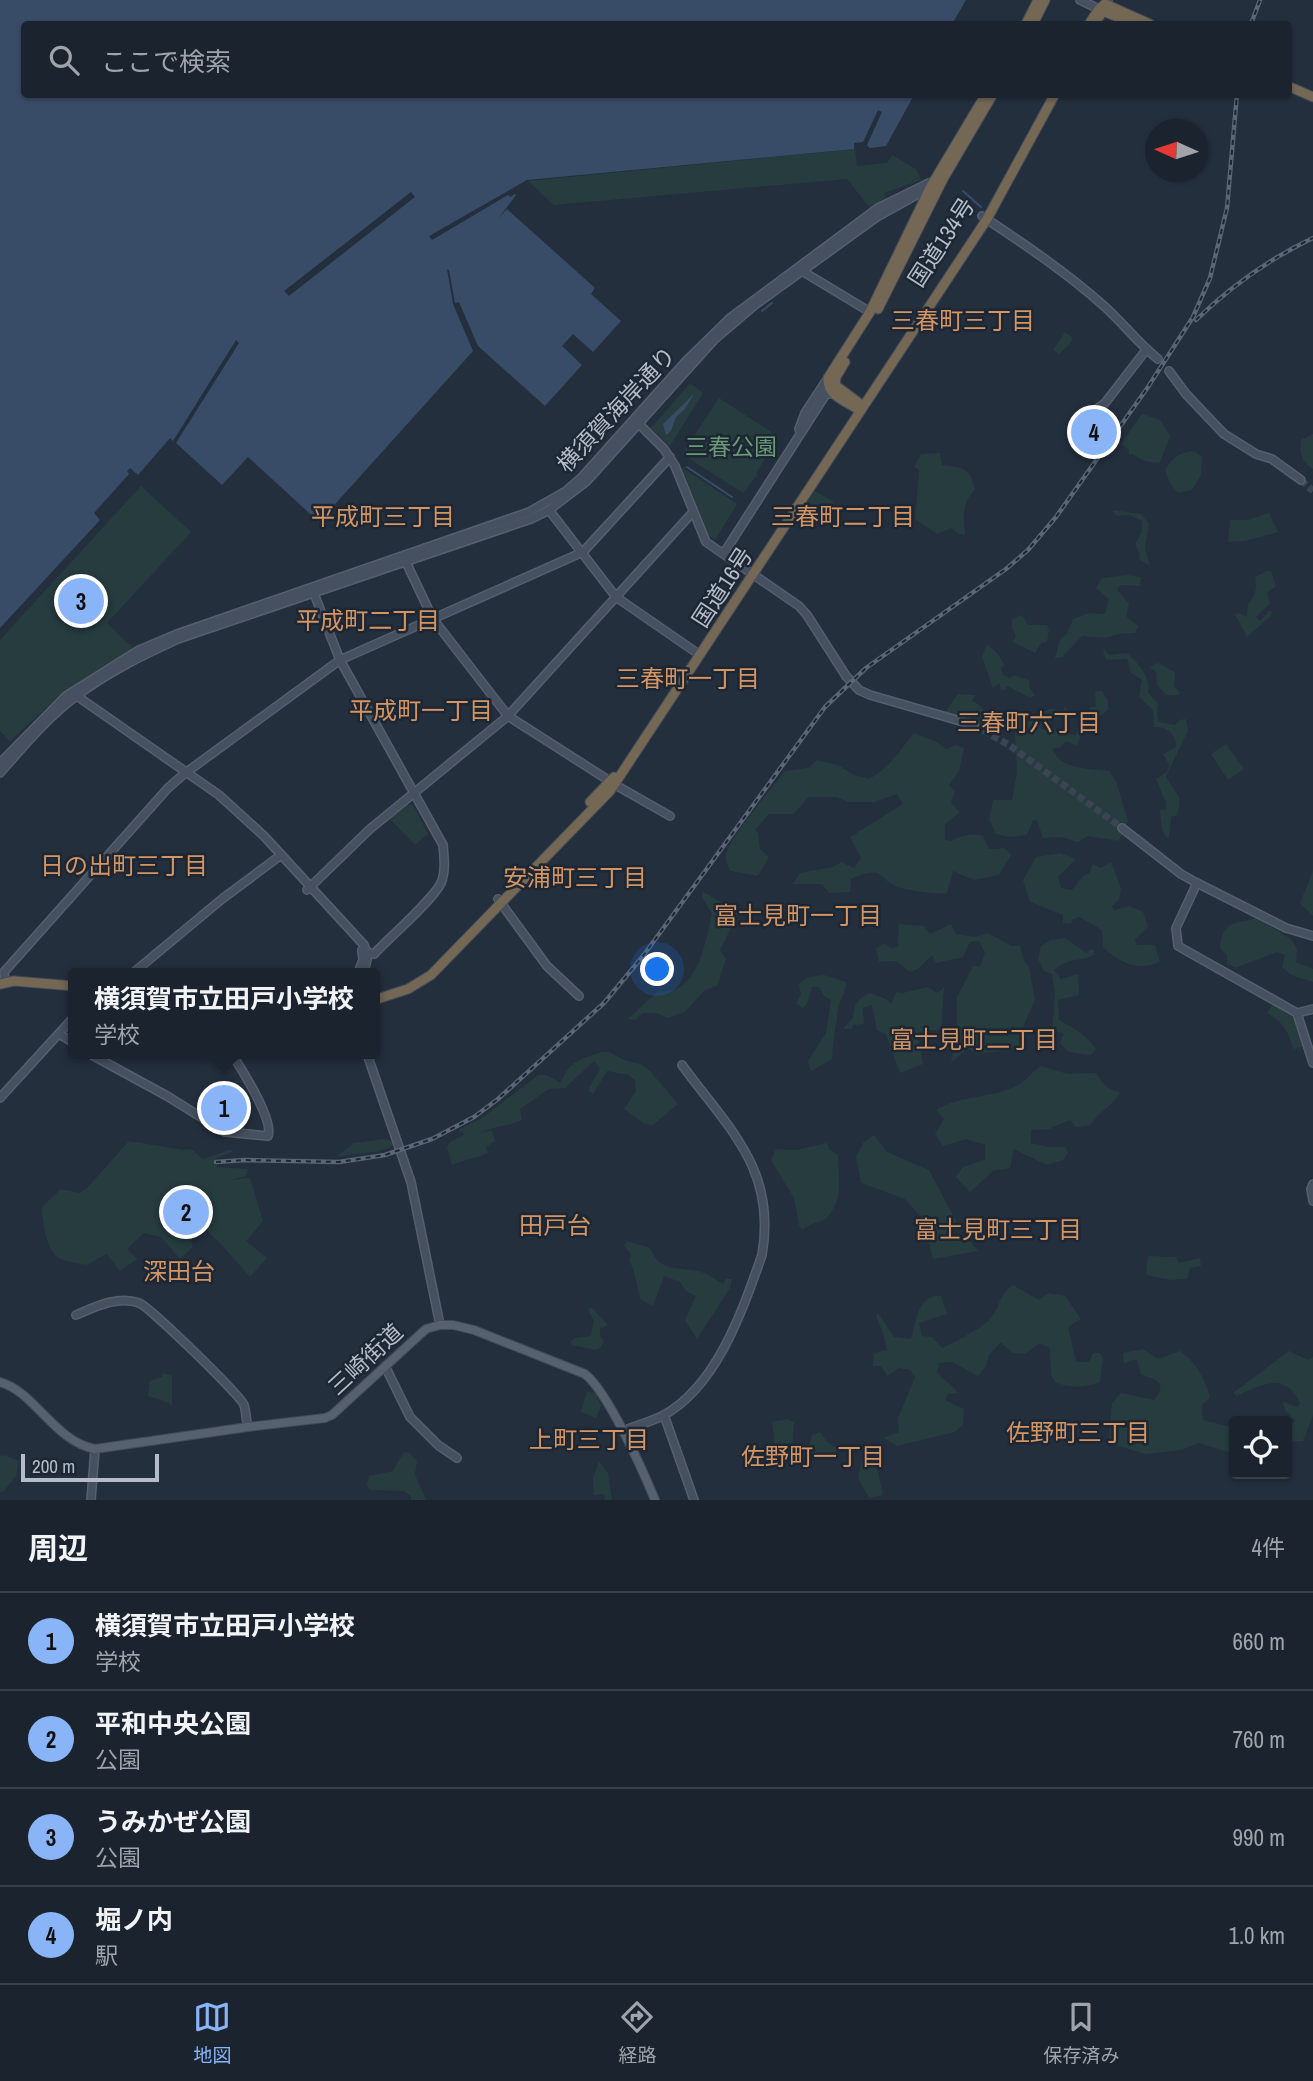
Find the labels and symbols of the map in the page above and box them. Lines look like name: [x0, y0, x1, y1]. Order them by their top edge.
north arrow: [1145, 119, 1208, 182]
street label: 国道134号: [901, 191, 981, 293]
district label: 三春町三丁目: [891, 304, 1035, 336]
street label: 横須賀海岸通り: [550, 340, 682, 478]
pin: 4: [1071, 406, 1117, 458]
park label: 三春公園: [685, 431, 777, 462]
district label: 平成町三丁目: [311, 500, 455, 532]
district label: 三春町二丁目: [771, 500, 915, 532]
street label: 国道16号: [684, 541, 760, 633]
pin: 3: [58, 575, 104, 627]
district label: 平成町二丁目: [296, 604, 440, 636]
district label: 三春町一丁目: [616, 662, 760, 694]
district label: 平成町一丁目: [349, 694, 493, 726]
district label: 三春町六丁目: [957, 706, 1101, 738]
district label: 日の出町三丁目: [40, 849, 208, 881]
district label: 安浦町三丁目: [503, 861, 647, 893]
district label: 富士見町一丁目: [714, 899, 882, 931]
your location: [640, 952, 674, 986]
district label: 富士見町二丁目: [890, 1023, 1058, 1055]
pin: 1: [201, 1082, 247, 1134]
pin: 2: [163, 1186, 209, 1238]
district label: 田戸台: [519, 1209, 591, 1241]
district label: 富士見町三丁目: [914, 1213, 1082, 1245]
district label: 深田台: [143, 1255, 215, 1287]
street label: 三崎街道: [321, 1316, 409, 1402]
district label: 佐野町三丁目: [1006, 1416, 1150, 1448]
district label: 上町三丁目: [529, 1423, 649, 1455]
district label: 佐野町一丁目: [741, 1440, 885, 1472]
scale bar: [21, 1451, 159, 1483]

